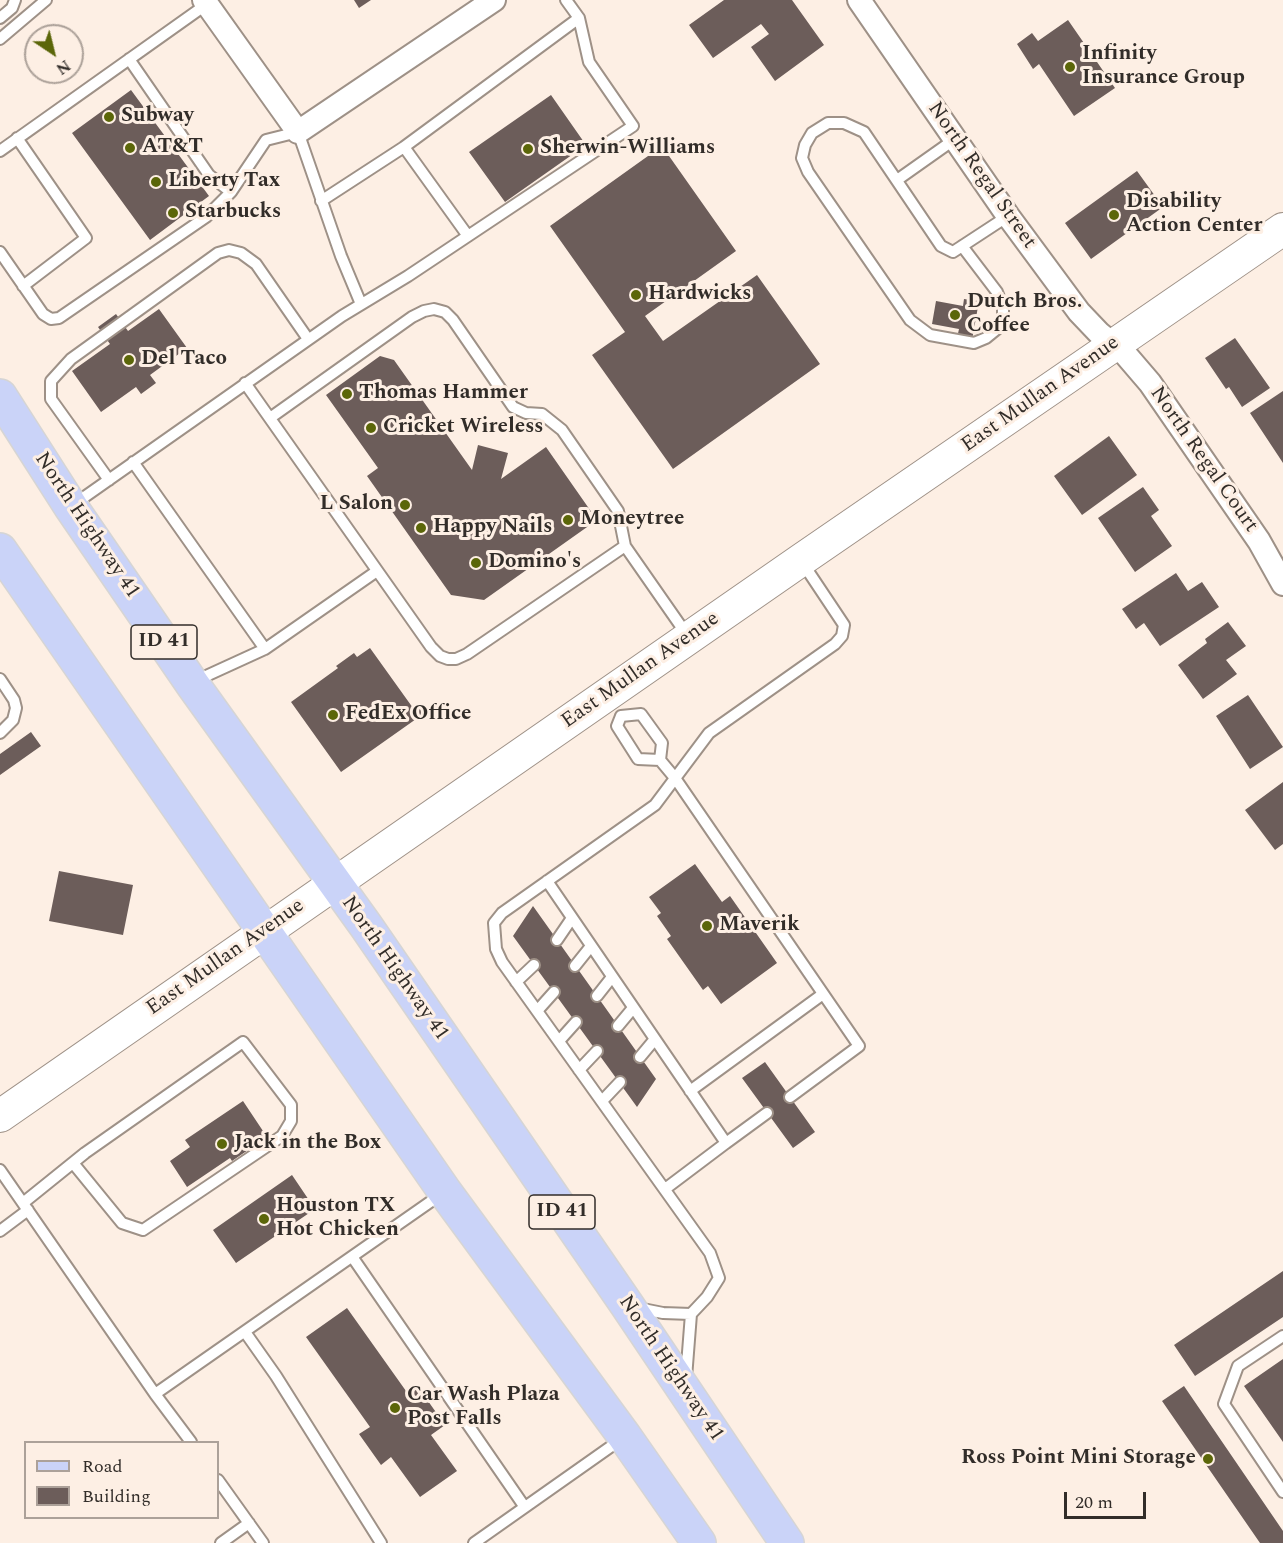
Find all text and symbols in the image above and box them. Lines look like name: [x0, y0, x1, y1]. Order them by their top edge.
north arrow: [24, 24, 84, 84]
place label: Infinity Insurance Group: [1082, 42, 1245, 92]
text: N: [51, 54, 75, 81]
marker: Infinity Insurance Group: [1063, 60, 1077, 74]
street label: North Regal Street: [921, 98, 1041, 254]
place label: Subway: [121, 104, 194, 130]
marker: Subway: [102, 110, 116, 124]
place label: AT&T: [142, 135, 203, 161]
place label: Sherwin-Williams: [540, 136, 715, 162]
marker: AT&T: [123, 141, 137, 155]
marker: Sherwin-Williams: [521, 142, 535, 156]
place label: Liberty Tax: [168, 169, 280, 195]
marker: Liberty Tax: [149, 175, 163, 189]
place label: Disability Action Center: [1126, 190, 1262, 240]
place label: Starbucks: [185, 200, 281, 226]
marker: Starbucks: [166, 206, 180, 220]
marker: Disability Action Center: [1107, 208, 1121, 222]
place label: Hardwicks: [648, 282, 751, 308]
marker: Hardwicks: [629, 288, 643, 302]
place label: Dutch Bros. Coffee: [967, 290, 1082, 340]
marker: Dutch Bros. Coffee: [948, 308, 962, 322]
street label: East Mullan Avenue: [957, 331, 1125, 459]
place label: Del Taco: [141, 347, 227, 373]
marker: Del Taco: [122, 353, 136, 367]
place label: Thomas Hammer: [359, 381, 528, 407]
street label: North Regal Court: [1143, 382, 1263, 538]
marker: Thomas Hammer: [340, 387, 354, 401]
place label: Cricket Wireless: [383, 415, 543, 441]
marker: Cricket Wireless: [364, 421, 378, 435]
street label: North Highway 41: [28, 448, 144, 604]
place label: L Salon: [320, 492, 393, 518]
marker: L Salon: [398, 498, 412, 512]
place label: Moneytree: [580, 507, 684, 533]
marker: Moneytree: [561, 513, 575, 527]
place label: Happy Nails: [433, 515, 552, 541]
marker: Happy Nails: [414, 521, 428, 535]
place label: Domino's: [488, 550, 581, 576]
marker: Domino's: [469, 556, 483, 570]
street label: East Mullan Avenue: [557, 607, 725, 735]
road number: ID 41: [131, 625, 197, 659]
place label: FedEx Office: [345, 702, 472, 728]
marker: FedEx Office: [326, 708, 340, 722]
street label: North Highway 41: [335, 892, 453, 1046]
street label: East Mullan Avenue: [142, 894, 310, 1022]
place label: Maverik: [719, 913, 800, 939]
marker: Maverik: [700, 919, 714, 933]
place label: Jack in the Box: [234, 1131, 381, 1157]
marker: Jack in the Box: [215, 1137, 229, 1151]
place label: Houston TX Hot Chicken: [276, 1194, 399, 1244]
road number: ID 41: [529, 1195, 595, 1229]
marker: Houston TX Hot Chicken: [257, 1212, 271, 1226]
street label: North Highway 41: [612, 1291, 728, 1447]
place label: Car Wash Plaza Post Falls: [407, 1383, 560, 1433]
marker: Car Wash Plaza Post Falls: [388, 1401, 402, 1415]
legend: [24, 1441, 219, 1519]
place label: Ross Point Mini Storage: [961, 1446, 1196, 1472]
marker: Ross Point Mini Storage: [1201, 1452, 1215, 1466]
text: Road: [82, 1453, 123, 1480]
scale bar: [1067, 1480, 1150, 1518]
text: Building: [82, 1483, 151, 1510]
text: 20 m: [1075, 1489, 1113, 1516]

